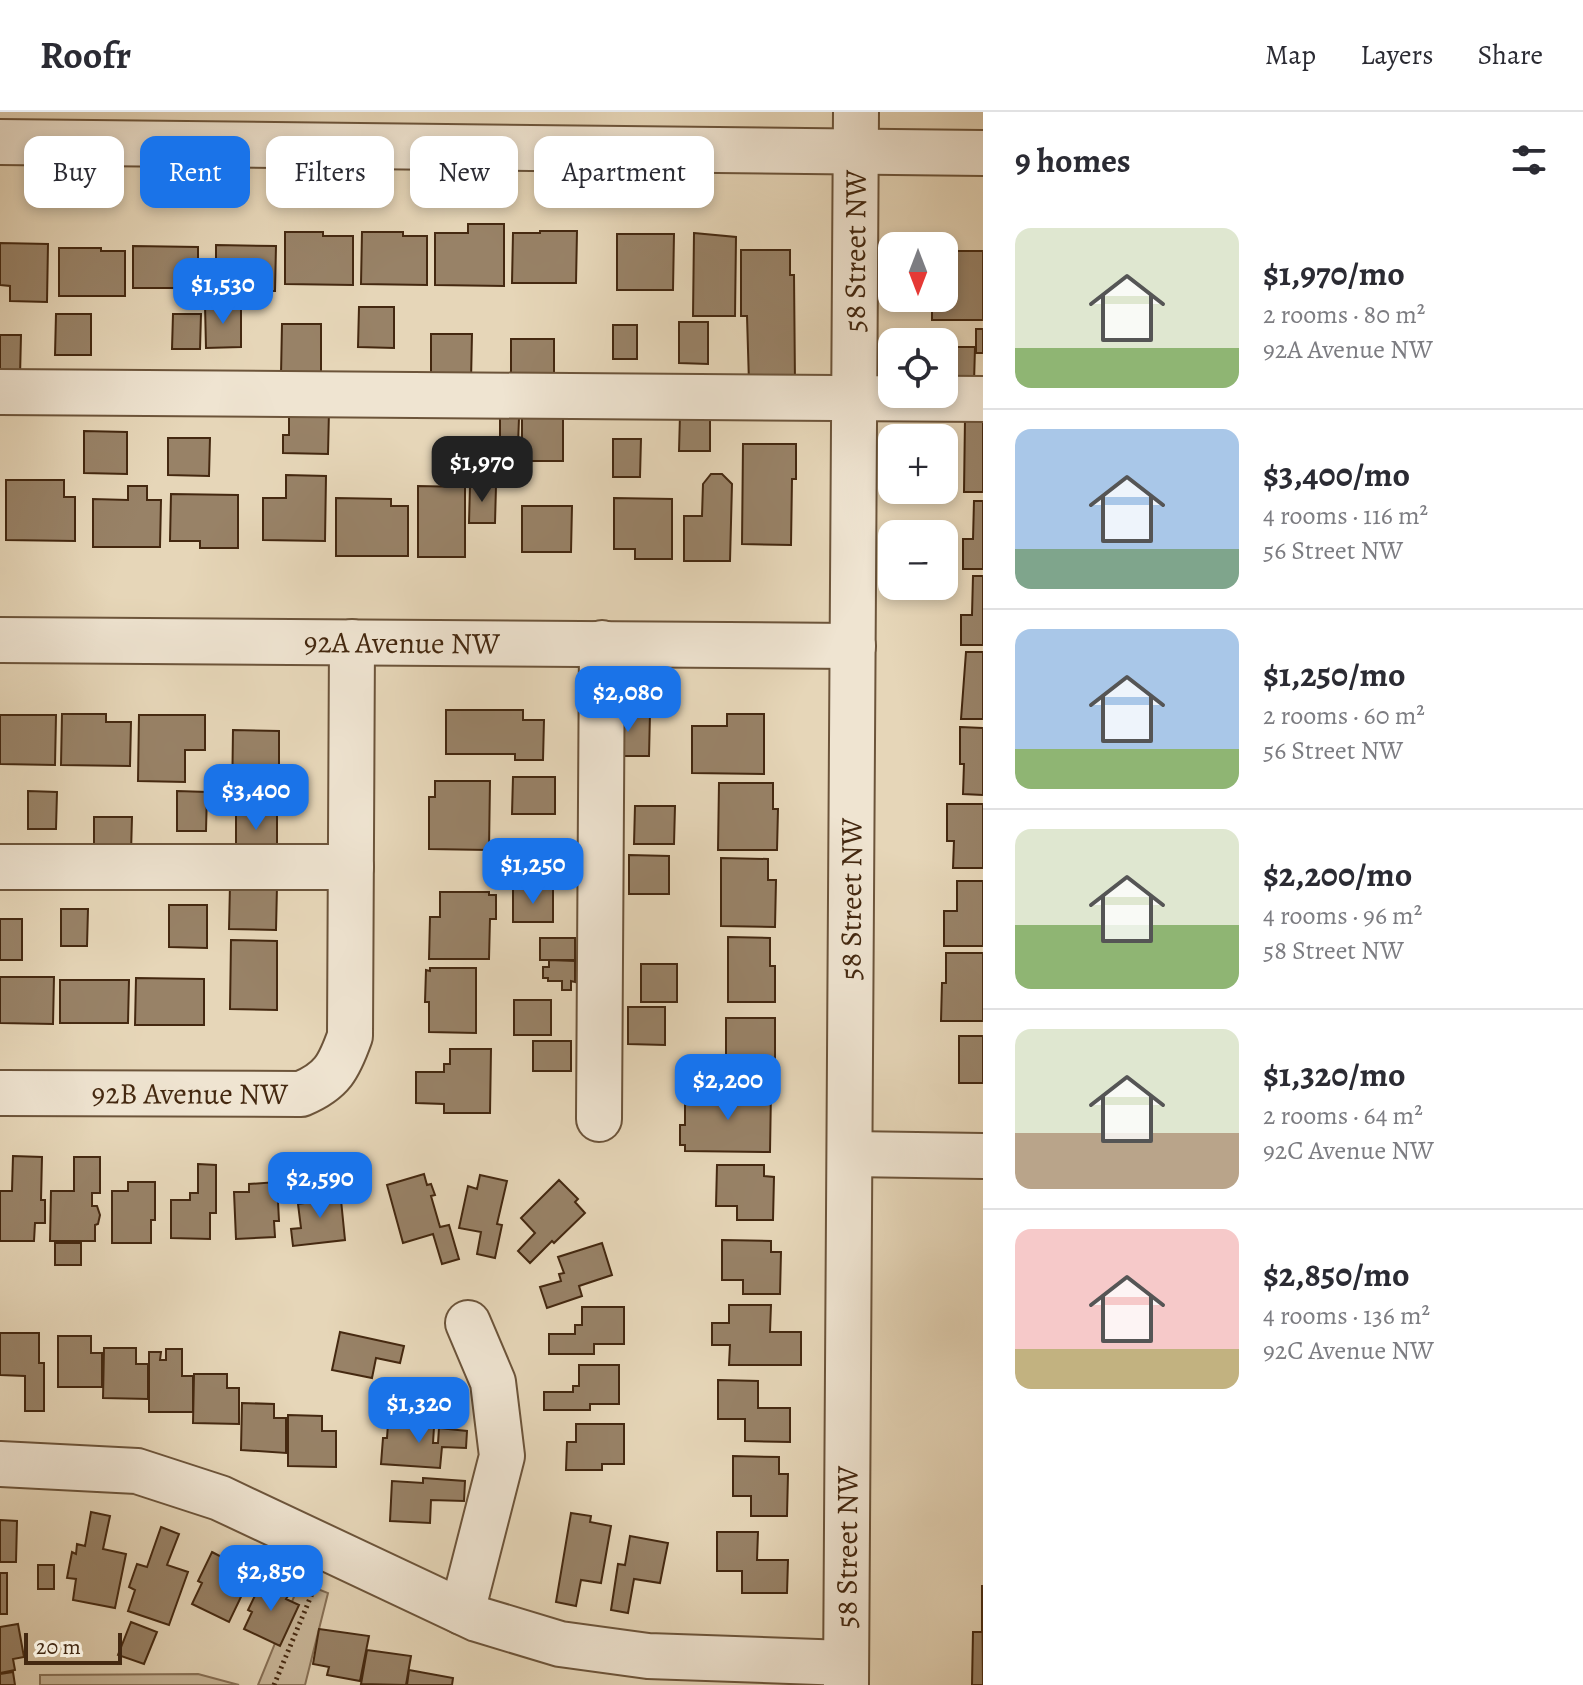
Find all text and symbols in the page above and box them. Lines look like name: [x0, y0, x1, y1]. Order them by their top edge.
text: Roofr: [40, 29, 131, 81]
text: Map: [1265, 36, 1316, 74]
text: Layers: [1360, 36, 1433, 74]
text: Share: [1477, 36, 1543, 74]
chip: Buy: [24, 136, 124, 208]
chip: Rent: [140, 136, 250, 208]
chip: Filters: [266, 136, 394, 208]
chip: New: [410, 136, 518, 208]
chip: Apartment: [534, 136, 714, 208]
text: 9 homes: [1015, 137, 1131, 184]
icon: filters: [1507, 138, 1551, 182]
street label: 58 Street NW: [835, 169, 876, 333]
north arrow: [878, 232, 958, 312]
map controls: [878, 232, 958, 600]
text: $1,970/mo: [1263, 250, 1405, 297]
pin: $1,530: [158, 258, 288, 326]
icon: home: [1079, 260, 1175, 356]
text: $1,530: [191, 266, 255, 301]
text: 2 rooms · 80 m²: [1263, 297, 1425, 332]
button: locate: [878, 328, 958, 408]
text: 92A Avenue NW: [1263, 332, 1433, 367]
button: +: [878, 424, 958, 504]
pin: $1,970: [417, 436, 547, 504]
text: $1,970: [450, 444, 514, 479]
text: $3,400/mo: [1263, 451, 1410, 498]
icon: home: [1079, 461, 1175, 557]
text: 4 rooms · 116 m²: [1263, 498, 1428, 533]
button: −: [878, 520, 958, 600]
text: 56 Street NW: [1263, 533, 1403, 568]
street label: 92A Avenue NW: [304, 622, 500, 664]
text: $1,250/mo: [1263, 651, 1405, 698]
icon: home: [1079, 661, 1175, 757]
pin: $2,080: [563, 666, 693, 734]
text: $2,080: [593, 674, 663, 709]
text: 2 rooms · 60 m²: [1263, 698, 1425, 733]
text: 56 Street NW: [1263, 733, 1403, 768]
pin: $3,400: [191, 764, 321, 832]
text: $3,400: [222, 772, 290, 807]
street label: 58 Street NW: [830, 817, 872, 981]
pin: $1,250: [468, 838, 598, 906]
text: $1,250: [500, 846, 566, 881]
text: $2,200/mo: [1263, 851, 1412, 898]
icon: home: [1079, 861, 1175, 957]
text: 4 rooms · 96 m²: [1263, 898, 1422, 933]
text: 58 Street NW: [1263, 933, 1404, 968]
text: $1,320/mo: [1263, 1051, 1406, 1098]
pin: $2,200: [663, 1054, 793, 1122]
icon: home: [1079, 1061, 1175, 1157]
text: $2,200: [693, 1062, 763, 1097]
street label: 92B Avenue NW: [92, 1073, 288, 1114]
text: 2 rooms · 64 m²: [1263, 1098, 1423, 1133]
text: 92C Avenue NW: [1263, 1133, 1434, 1168]
pin: $2,590: [255, 1152, 385, 1220]
text: $2,590: [286, 1160, 354, 1195]
text: $2,850/mo: [1263, 1251, 1410, 1298]
icon: home: [1079, 1261, 1175, 1357]
text: 4 rooms · 136 m²: [1263, 1298, 1430, 1333]
text: 92C Avenue NW: [1263, 1333, 1434, 1368]
pin: $1,320: [354, 1377, 484, 1445]
text: $1,320: [386, 1385, 452, 1420]
street label: 58 Street NW: [826, 1465, 867, 1629]
pin: $2,850: [206, 1545, 336, 1613]
text: $2,850: [237, 1553, 305, 1588]
scale bar: [24, 1629, 122, 1665]
text: 20 m: [36, 1632, 81, 1662]

